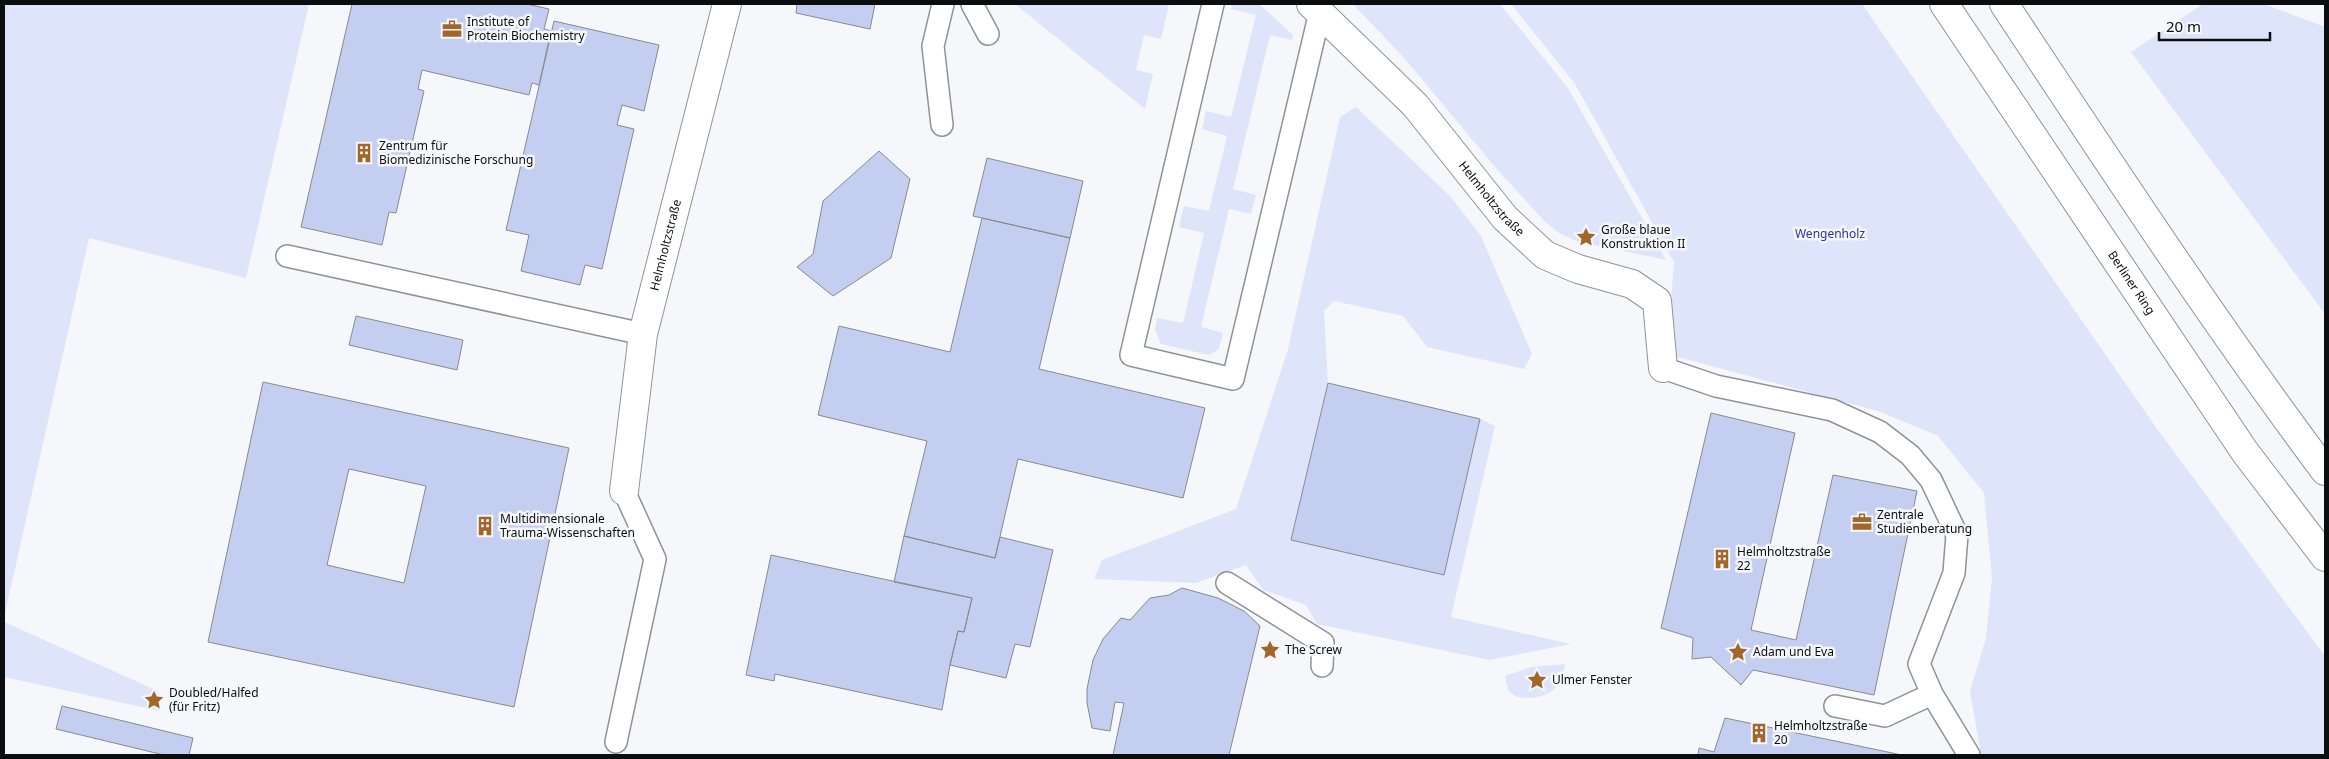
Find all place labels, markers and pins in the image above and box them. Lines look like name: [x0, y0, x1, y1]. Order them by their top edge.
place label: Institute of Protein Biochemistry: [467, 13, 585, 44]
office icon: Institute of Protein Biochemistry: [441, 18, 463, 40]
place label: Zentrum für Biomedizinische Forschung: [379, 137, 533, 168]
building icon: Zentrum für Biomedizinische Forschung: [353, 142, 375, 164]
place label: Große blaue Konstruktion II: [1601, 221, 1685, 252]
place icon: Große blaue Konstruktion II: [1575, 226, 1597, 248]
place label: Zentrale Studienberatung: [1877, 506, 1972, 537]
place label: Multidimensionale Trauma-Wissenschaften: [500, 510, 635, 541]
office icon: Zentrale Studienberatung: [1851, 511, 1873, 533]
building icon: Multidimensionale Trauma-Wissenschaften: [474, 515, 496, 537]
place label: Helmholtzstraße 22: [1737, 543, 1831, 574]
building icon: Helmholtzstraße 22: [1711, 548, 1733, 570]
place icon: The Screw: [1259, 639, 1281, 661]
place label: The Screw: [1285, 641, 1343, 658]
place icon: Adam und Eva: [1727, 641, 1749, 663]
place label: Adam und Eva: [1753, 643, 1834, 660]
place icon: Ulmer Fenster: [1526, 669, 1548, 691]
place label: Ulmer Fenster: [1552, 671, 1632, 688]
place label: Doubled/Halfed (für Fritz): [169, 684, 259, 715]
place icon: Doubled/Halfed (für Fritz): [143, 689, 165, 711]
place label: Helmholtzstraße 20: [1774, 717, 1868, 748]
building icon: Helmholtzstraße 20: [1748, 722, 1770, 744]

